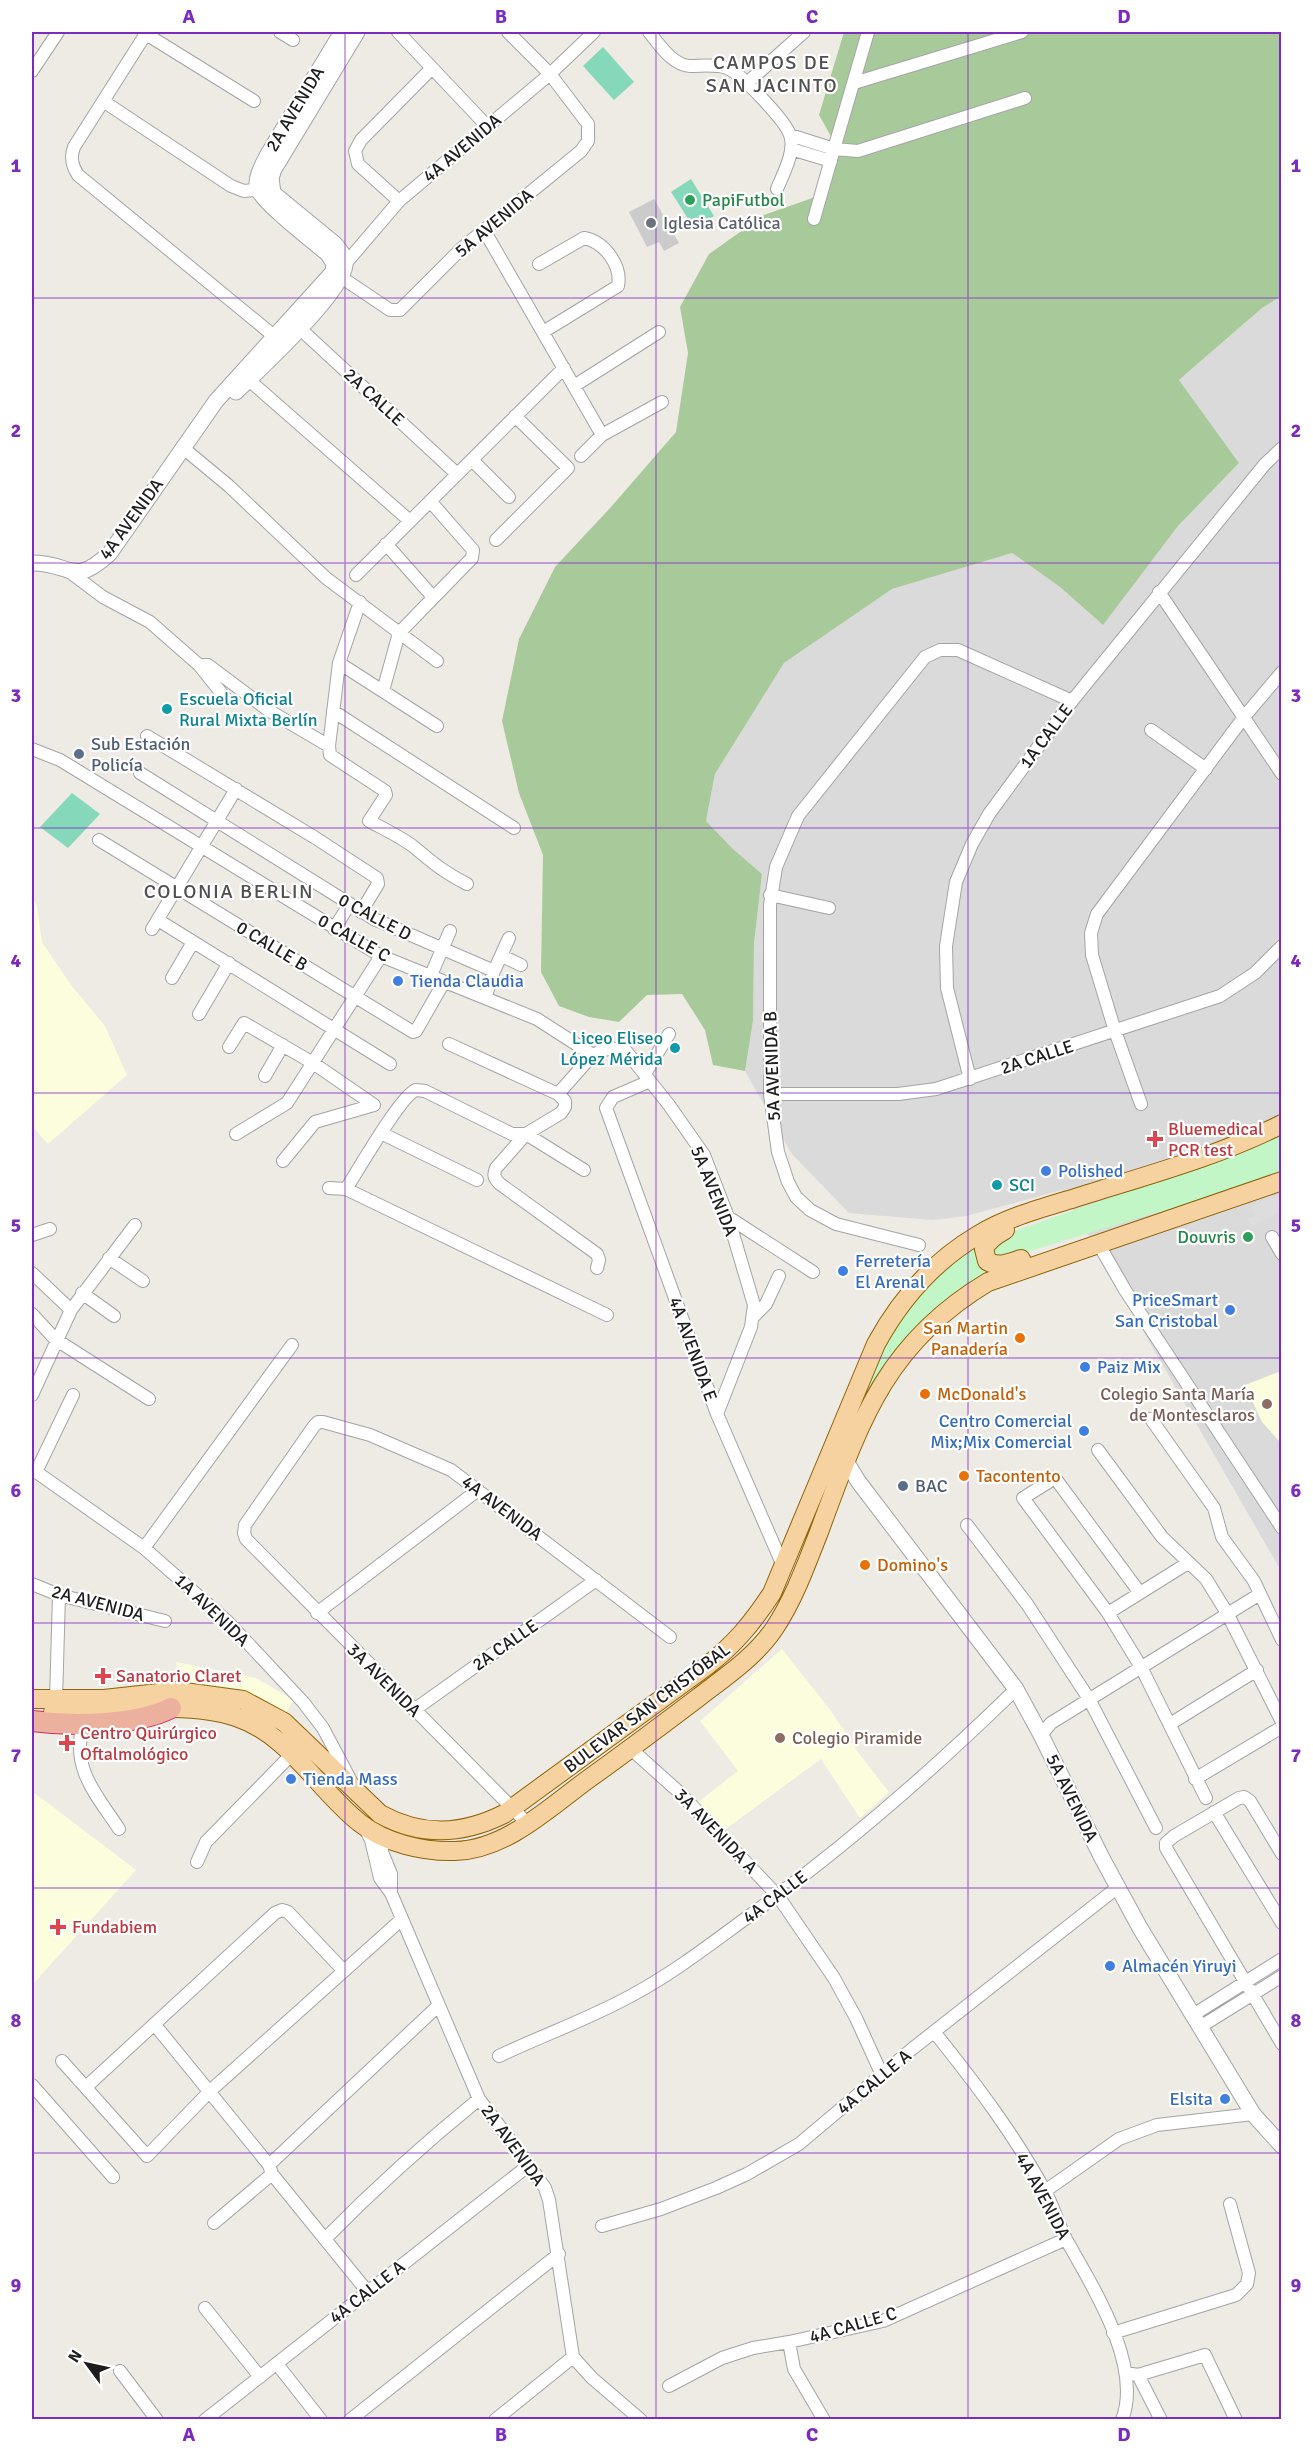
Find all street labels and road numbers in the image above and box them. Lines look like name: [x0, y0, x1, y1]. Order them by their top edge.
street label: 2A AVENIDA: [261, 63, 329, 155]
street label: 4A AVENIDA: [418, 109, 506, 187]
street label: 5A AVENIDA: [450, 184, 538, 262]
street label: 2A CALLE: [339, 363, 409, 431]
street label: 4A AVENIDA: [94, 474, 168, 564]
street label: 1A CALLE: [1015, 699, 1077, 773]
street label: 0 CALLE D: [335, 889, 415, 945]
street label: 0 CALLE C: [314, 909, 394, 967]
street label: 0 CALLE B: [232, 916, 312, 976]
street label: 5A AVENIDA B: [759, 1010, 785, 1121]
street label: 2A CALLE: [998, 1035, 1076, 1079]
street label: 5A AVENIDA: [686, 1143, 742, 1239]
street label: 4A AVENIDA E: [664, 1294, 722, 1404]
street label: 4A AVENIDA: [457, 1471, 547, 1545]
street label: 1A AVENIDA: [170, 1569, 254, 1651]
street label: 2A AVENIDA: [49, 1580, 147, 1626]
street label: 2A CALLE: [468, 1614, 542, 1676]
street label: BULEVAR SAN CRISTÓBAL: [560, 1638, 734, 1778]
street label: 3A AVENIDA: [343, 1639, 425, 1721]
street label: 5A AVENIDA: [1041, 1750, 1103, 1846]
street label: 3A AVENIDA A: [670, 1784, 762, 1878]
street label: 4A CALLE: [738, 1866, 812, 1928]
street label: 4A CALLE A: [832, 2045, 916, 2119]
street label: 2A AVENIDA: [476, 2100, 550, 2190]
street label: 4A AVENIDA: [1011, 2149, 1075, 2243]
street label: 4A CALLE A: [325, 2256, 409, 2328]
street label: 4A CALLE C: [807, 2302, 899, 2348]

